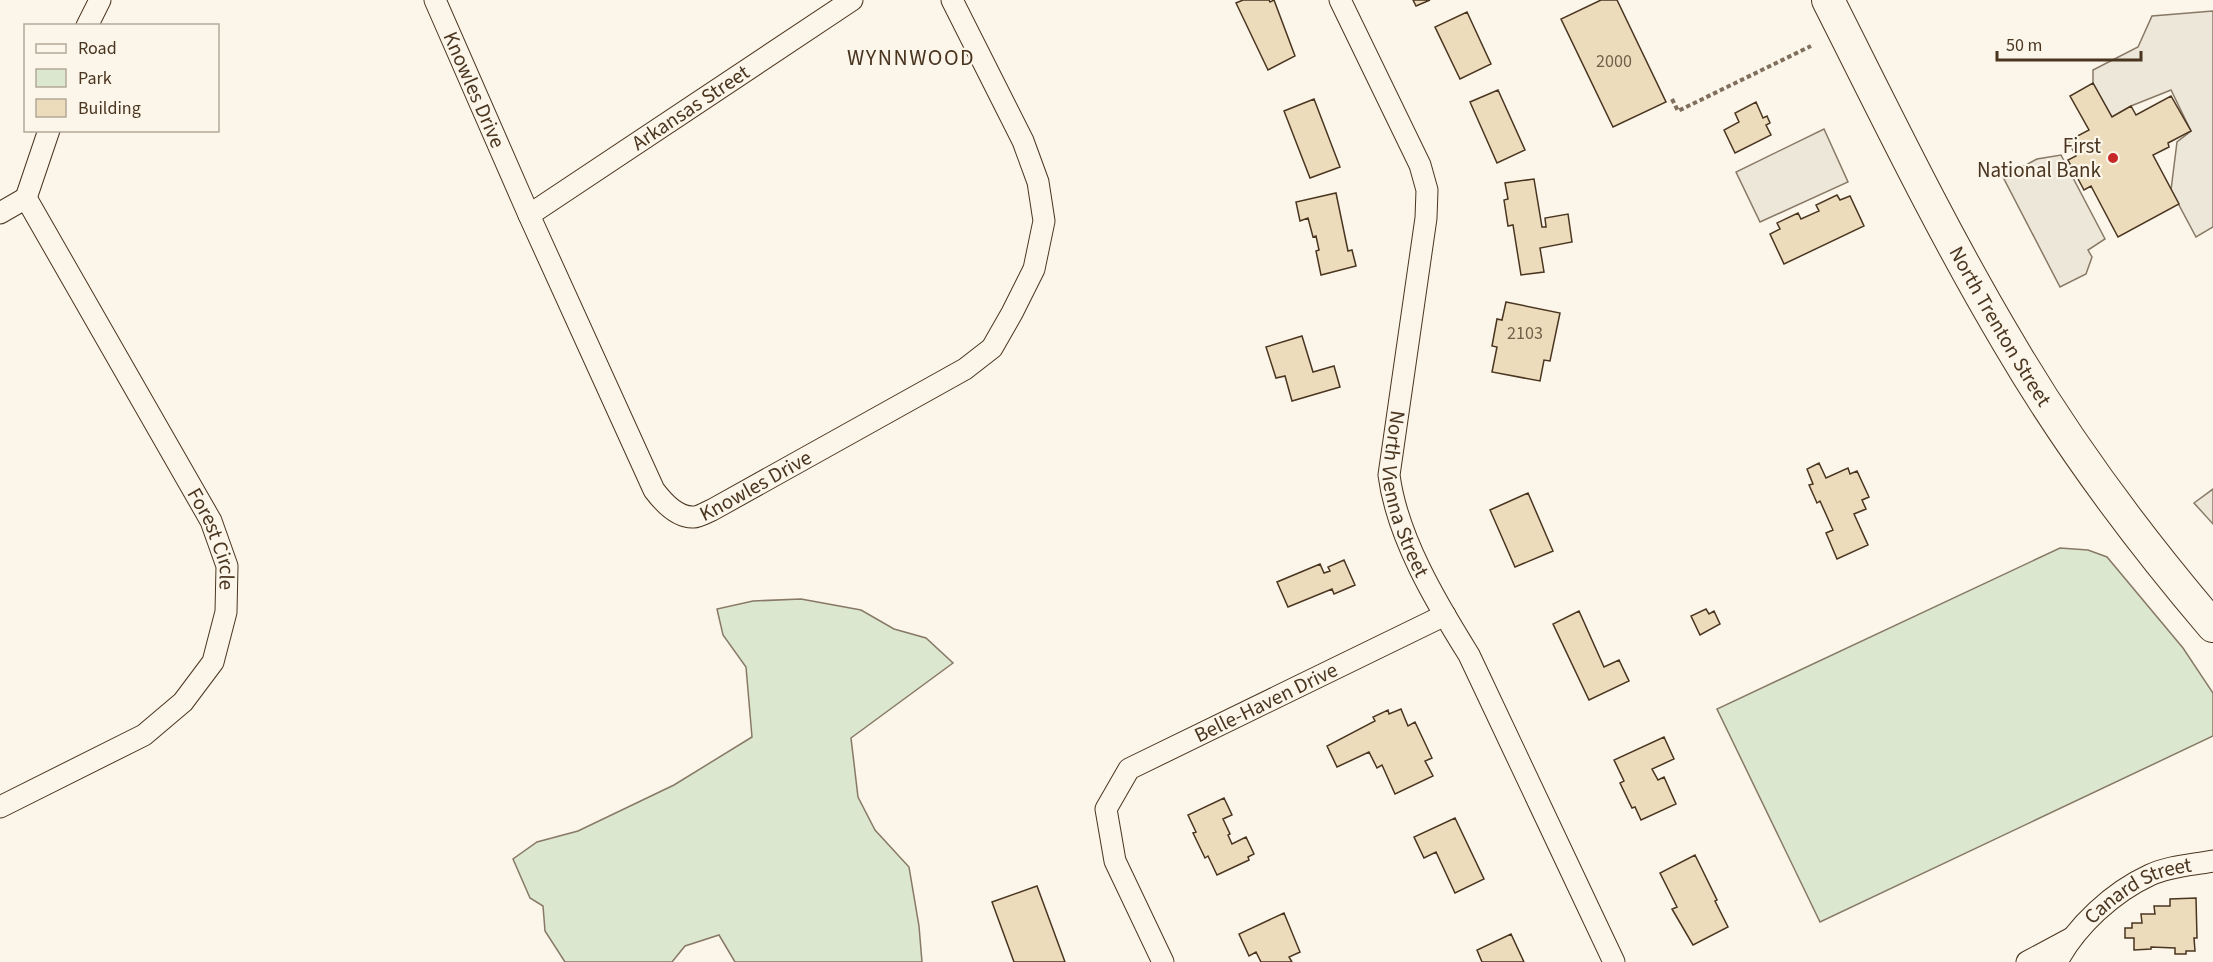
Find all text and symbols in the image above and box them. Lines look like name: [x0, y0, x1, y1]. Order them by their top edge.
legend: [24, 24, 219, 132]
scale bar: [1997, 24, 2141, 62]
street label: Knowles Drive: [436, 27, 513, 153]
text: 50 m: [2006, 33, 2042, 58]
text: Road: [78, 36, 117, 61]
district label: WYNNWOOD: [847, 42, 975, 74]
house number: 2000: [1596, 49, 1632, 74]
street label: Arkansas Street: [626, 57, 755, 158]
text: Park: [78, 66, 112, 91]
text: Building: [78, 96, 141, 121]
place label: First National Bank: [1977, 131, 2102, 185]
marker: First National Bank: [2106, 151, 2120, 165]
street label: North Trenton Street: [1942, 241, 2059, 412]
house number: 2103: [1507, 321, 1543, 346]
street label: North Vienna Street: [1374, 409, 1437, 582]
street label: Knowles Drive: [694, 442, 817, 529]
street label: Forest Circle: [180, 482, 242, 590]
street label: Belle-Haven Drive: [1189, 655, 1343, 750]
street label: Canard Street: [2077, 850, 2194, 931]

